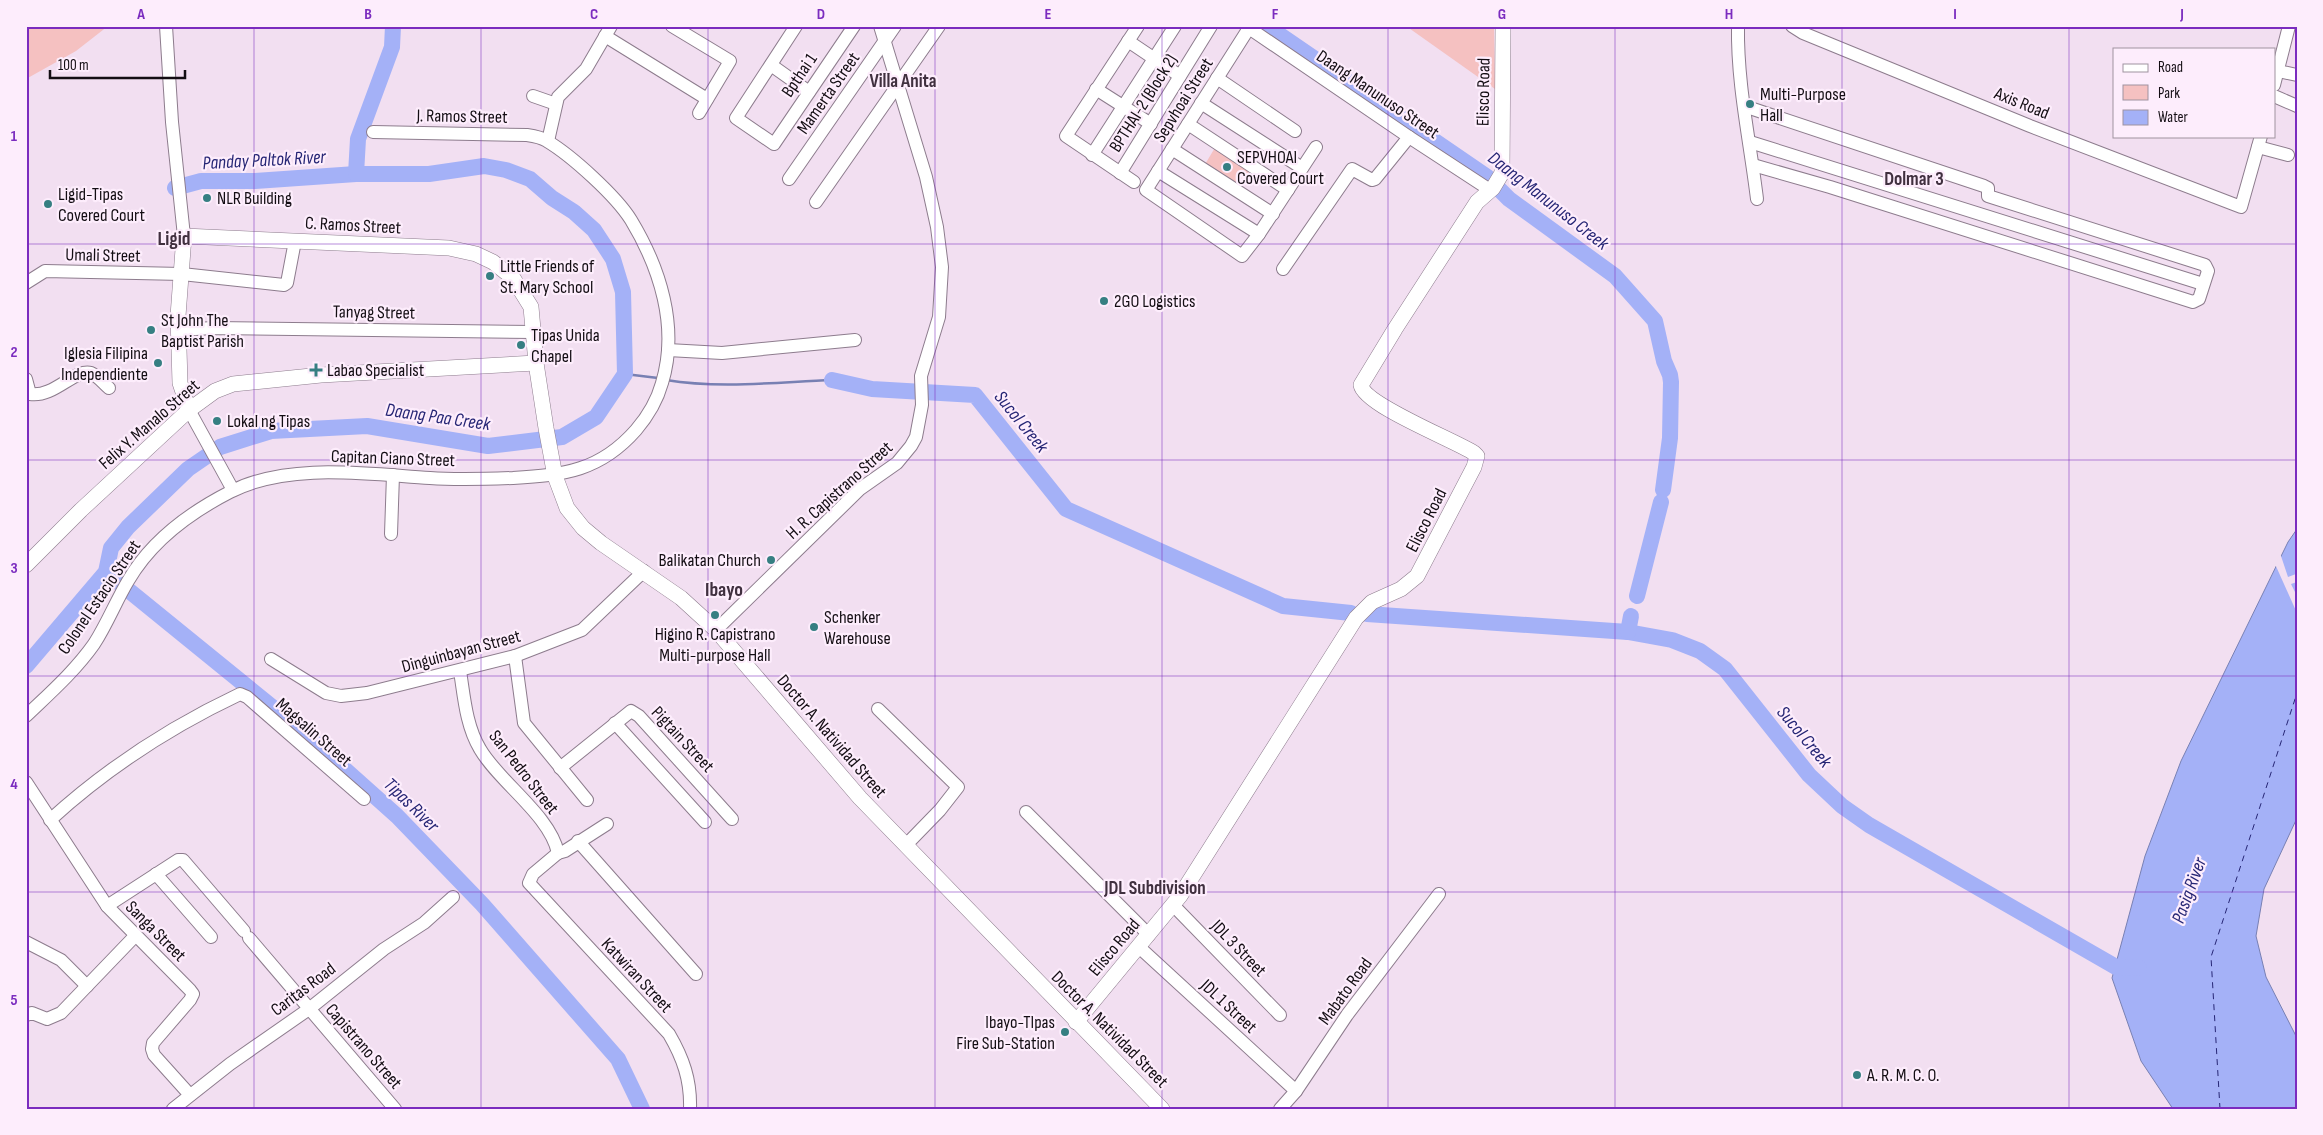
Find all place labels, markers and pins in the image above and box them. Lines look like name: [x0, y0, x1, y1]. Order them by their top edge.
place label: Multi-Purpose Hall: [1760, 84, 1846, 126]
marker: Multi-Purpose Hall: [1744, 98, 1756, 110]
place label: SEPVHOAI Covered Court: [1237, 147, 1324, 189]
marker: SEPVHOAI Covered Court: [1221, 161, 1233, 173]
place label: Ligid-Tipas Covered Court: [58, 184, 145, 226]
place label: NLR Building: [217, 188, 292, 209]
marker: NLR Building: [201, 192, 213, 204]
marker: Ligid-Tipas Covered Court: [42, 198, 54, 210]
place label: Little Friends of St. Mary School: [500, 256, 595, 298]
marker: Little Friends of St. Mary School: [484, 270, 496, 282]
place label: 2GO Logistics: [1114, 291, 1196, 312]
marker: 2GO Logistics: [1098, 295, 1110, 307]
place label: St John The Baptist Parish: [161, 310, 244, 352]
marker: St John The Baptist Parish: [145, 324, 157, 336]
place label: Tipas Unida Chapel: [531, 325, 600, 367]
marker: Tipas Unida Chapel: [515, 339, 527, 351]
place label: Iglesia Filipina Independiente: [61, 343, 148, 385]
marker: Iglesia Filipina Independiente: [152, 357, 164, 369]
place label: Labao Specialist: [327, 360, 425, 381]
marker: Labao Specialist: [309, 363, 323, 377]
place label: Lokal ng Tipas: [227, 411, 310, 432]
marker: Lokal ng Tipas: [211, 415, 223, 427]
place label: Balikatan Church: [658, 550, 761, 571]
marker: Balikatan Church: [765, 554, 777, 566]
place label: Schenker Warehouse: [824, 607, 891, 649]
marker: Higino R. Capistrano Multi-purpose Hall: [709, 609, 721, 621]
marker: Schenker Warehouse: [808, 621, 820, 633]
place label: Higino R. Capistrano Multi-purpose Hall: [655, 624, 775, 666]
place label: Ibayo-TIpas Fire Sub-Station: [956, 1012, 1055, 1054]
marker: Ibayo-TIpas Fire Sub-Station: [1059, 1026, 1071, 1038]
place label: A. R. M. C. O.: [1866, 1065, 1939, 1086]
marker: A. R. M. C. O.: [1851, 1069, 1863, 1081]

